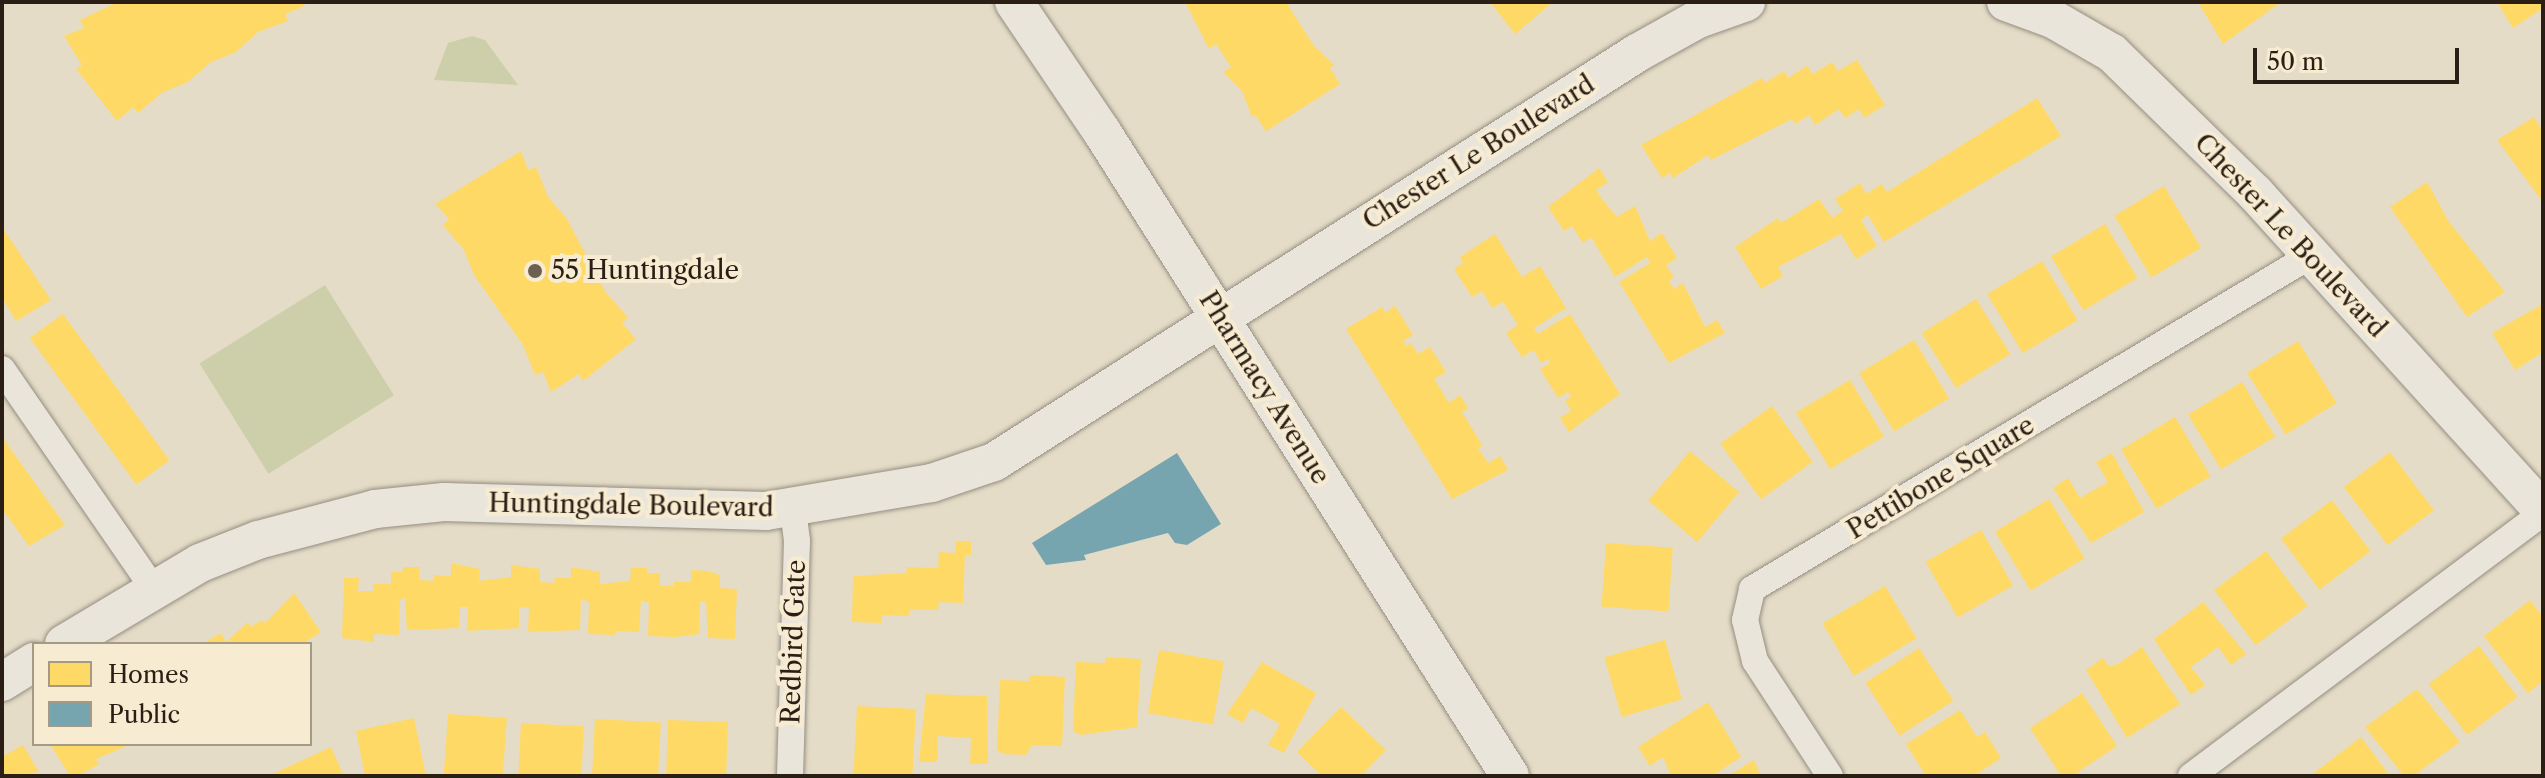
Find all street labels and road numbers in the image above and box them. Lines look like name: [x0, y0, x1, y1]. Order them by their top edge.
street label: Chester Le Boulevard: [1357, 69, 1601, 237]
street label: Chester Le Boulevard: [2187, 128, 2393, 344]
street label: Pharmacy Avenue: [1192, 285, 1336, 491]
street label: Pettibone Square: [1842, 410, 2040, 546]
street label: Huntingdale Boulevard: [488, 488, 774, 524]
street label: Redbird Gate: [776, 559, 812, 725]

